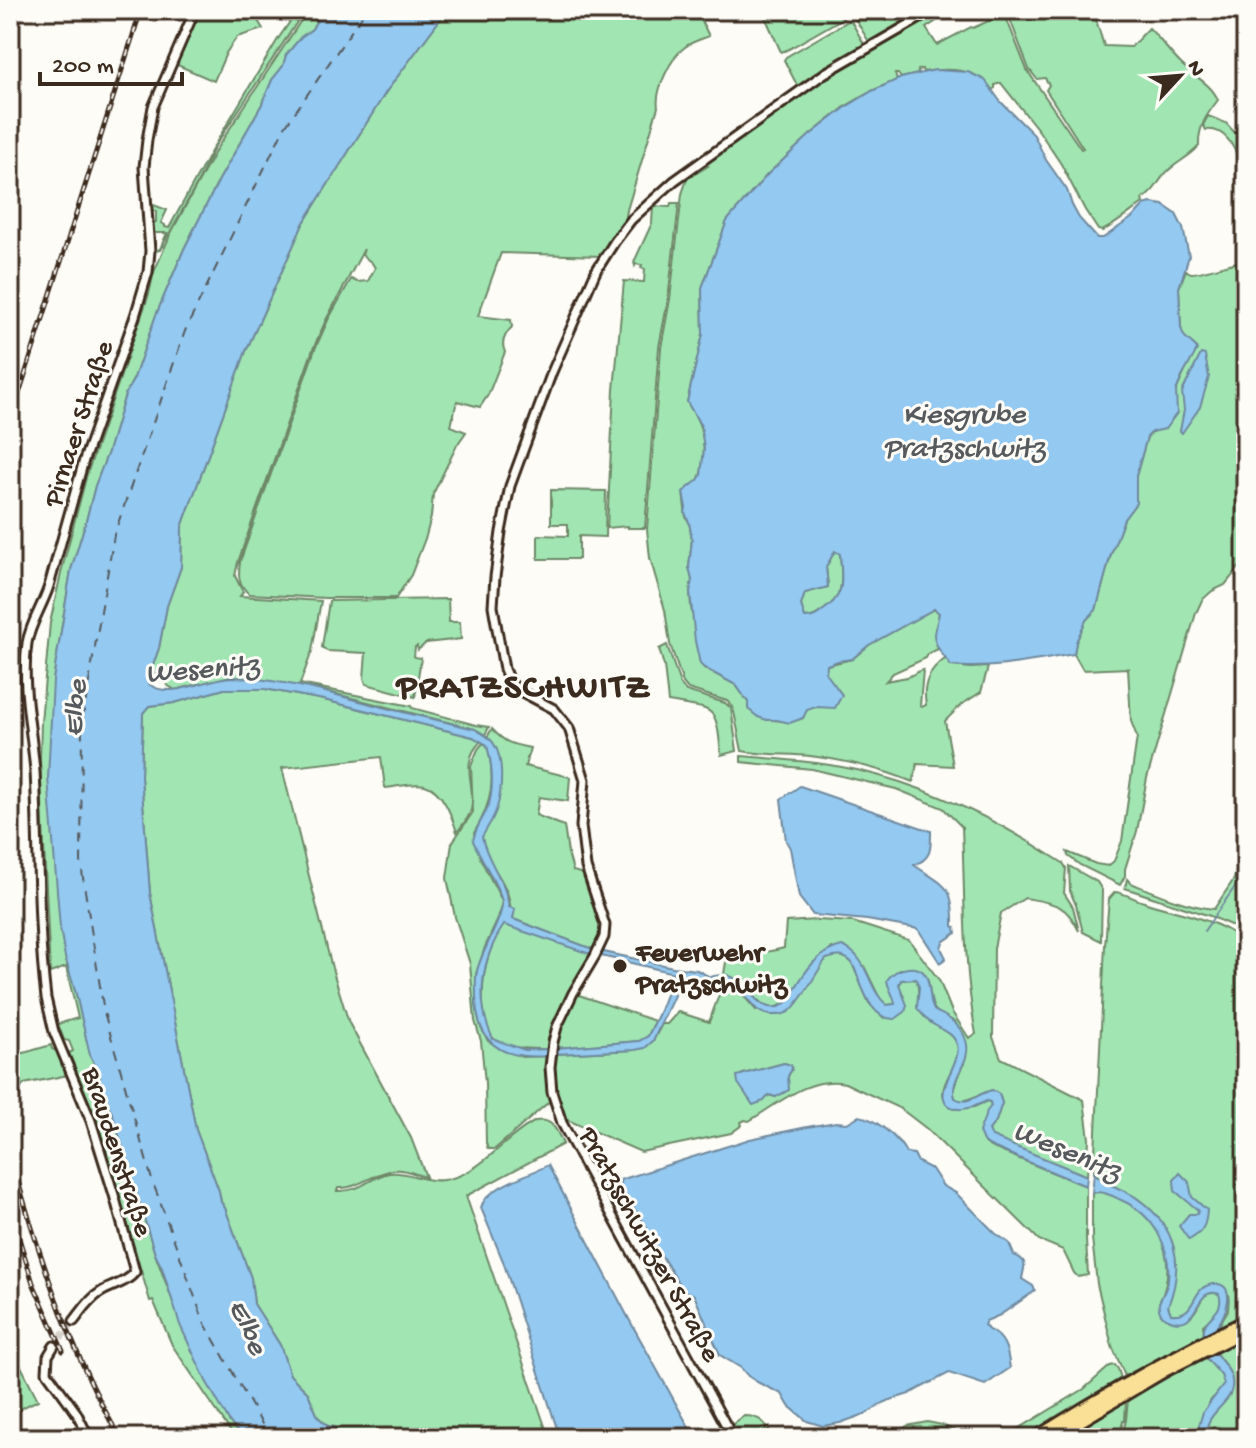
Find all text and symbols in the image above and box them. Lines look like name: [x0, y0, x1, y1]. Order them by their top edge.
scale bar: [40, 36, 182, 86]
north arrow: [1140, 36, 1220, 116]
text: 200 m: [52, 53, 114, 82]
text: N: [1180, 57, 1209, 81]
street label: Pirnaer Straße: [38, 337, 123, 513]
water label: Kiesgrube Pratzschwitz: [883, 399, 1047, 468]
water label: Wesenitz: [144, 650, 262, 693]
district label: PRATZSCHWITZ: [395, 668, 651, 711]
water label: Elbe: [58, 677, 98, 738]
place label: Feuerwehr Pratzschwitz: [634, 938, 789, 1003]
marker: Feuerwehr Pratzschwitz: [611, 957, 629, 975]
street label: Braudenstraße: [73, 1063, 159, 1242]
water label: Wesenitz: [1007, 1115, 1127, 1192]
street label: Pratzschwitzer Straße: [569, 1121, 727, 1369]
water label: Elbe: [218, 1295, 274, 1362]

